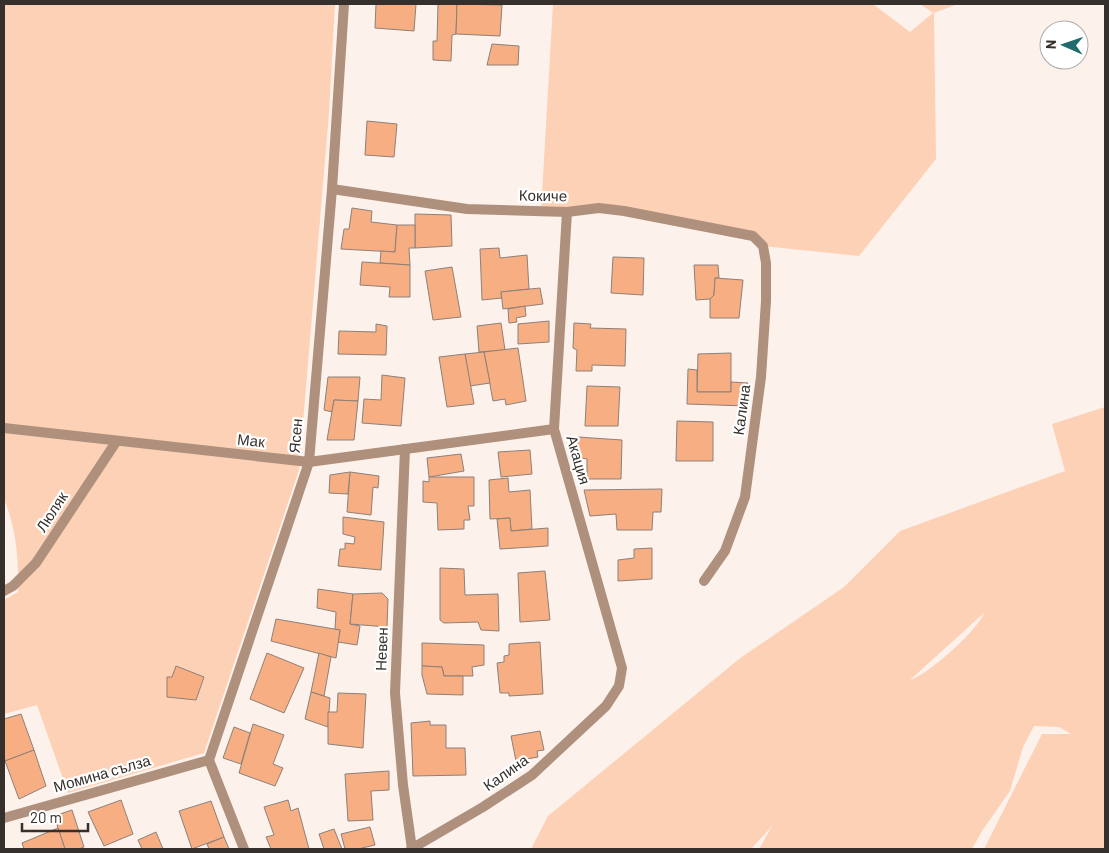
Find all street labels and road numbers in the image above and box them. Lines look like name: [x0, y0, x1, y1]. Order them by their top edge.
street label: Кокиче: [519, 186, 567, 204]
street label: Калина: [729, 383, 754, 436]
street label: Ясен: [285, 418, 305, 454]
street label: Мак: [236, 430, 266, 450]
street label: Акация: [563, 433, 595, 486]
street label: Люляк: [32, 488, 71, 535]
street label: Невен: [371, 627, 391, 671]
street label: Момина сълза: [51, 750, 153, 795]
street label: Калина: [479, 750, 532, 794]

